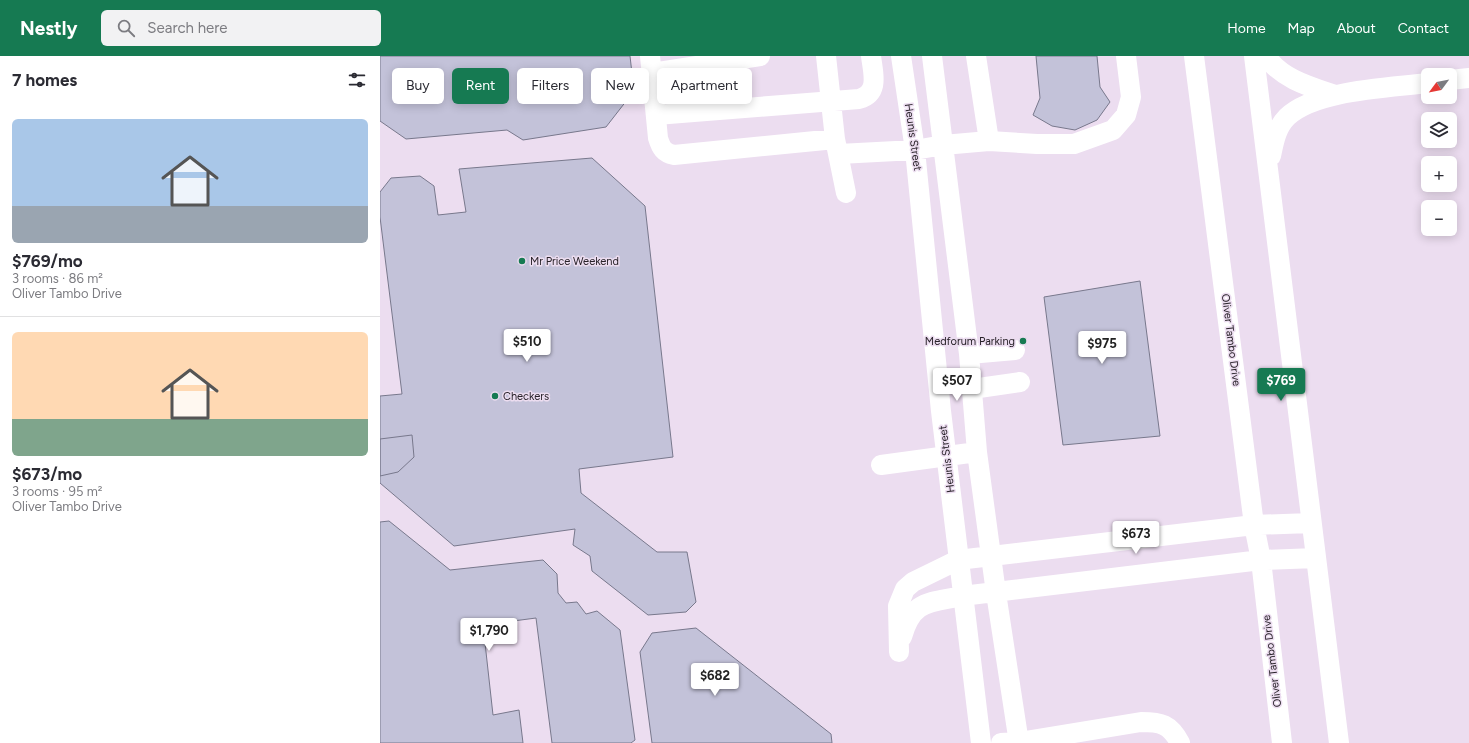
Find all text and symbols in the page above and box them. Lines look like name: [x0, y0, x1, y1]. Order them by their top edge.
search box: [101, 10, 381, 46]
text: Nestly: [20, 17, 77, 40]
icon: search: [115, 17, 137, 39]
text: Search here: [147, 19, 227, 37]
text: Home: [1227, 20, 1266, 37]
text: Map: [1288, 20, 1315, 37]
text: About: [1337, 20, 1376, 37]
text: Contact: [1398, 20, 1449, 37]
chip: Buy: [392, 68, 444, 104]
chip: Rent: [452, 68, 509, 104]
chip: Filters: [517, 68, 583, 104]
chip: New: [591, 68, 649, 104]
chip: Apartment: [657, 68, 752, 104]
north arrow: [1421, 68, 1457, 104]
map controls: [1421, 68, 1457, 236]
icon: filters: [346, 69, 368, 91]
text: 7 homes: [12, 70, 77, 90]
street label: Heunis Street: [902, 103, 924, 171]
button: layers: [1421, 112, 1457, 148]
icon: home: [154, 145, 226, 217]
button: +: [1421, 156, 1457, 192]
button: −: [1421, 200, 1457, 236]
text: $769/mo: [12, 251, 83, 271]
place label: Mr Price Weekend: [530, 255, 619, 268]
marker: Mr Price Weekend: [517, 256, 527, 266]
text: 3 rooms · 86 m²: [12, 271, 103, 286]
text: Oliver Tambo Drive: [12, 286, 122, 301]
street label: Oliver Tambo Drive: [1219, 293, 1243, 387]
pin: $510: [503, 329, 551, 363]
pin: $975: [1078, 331, 1126, 365]
text: $510: [513, 334, 541, 349]
place label: Medforum Parking: [925, 335, 1015, 348]
marker: Medforum Parking: [1018, 336, 1028, 346]
text: $975: [1087, 336, 1117, 351]
icon: home: [154, 358, 226, 430]
pin: $507: [933, 368, 981, 402]
pin: $769: [1257, 368, 1305, 402]
text: $507: [942, 373, 972, 388]
text: $769: [1266, 373, 1296, 388]
place label: Checkers: [503, 390, 549, 403]
marker: Checkers: [490, 391, 500, 401]
street label: Heunis Street: [936, 425, 958, 493]
text: $673/mo: [12, 464, 82, 484]
text: 3 rooms · 95 m²: [12, 484, 102, 499]
text: Oliver Tambo Drive: [12, 499, 122, 514]
pin: $673: [1112, 521, 1160, 555]
text: $673: [1121, 526, 1151, 541]
street label: Oliver Tambo Drive: [1260, 614, 1284, 708]
pin: $1,790: [456, 618, 522, 652]
text: $1,790: [469, 623, 509, 638]
pin: $682: [691, 663, 739, 697]
text: $682: [700, 668, 730, 683]

